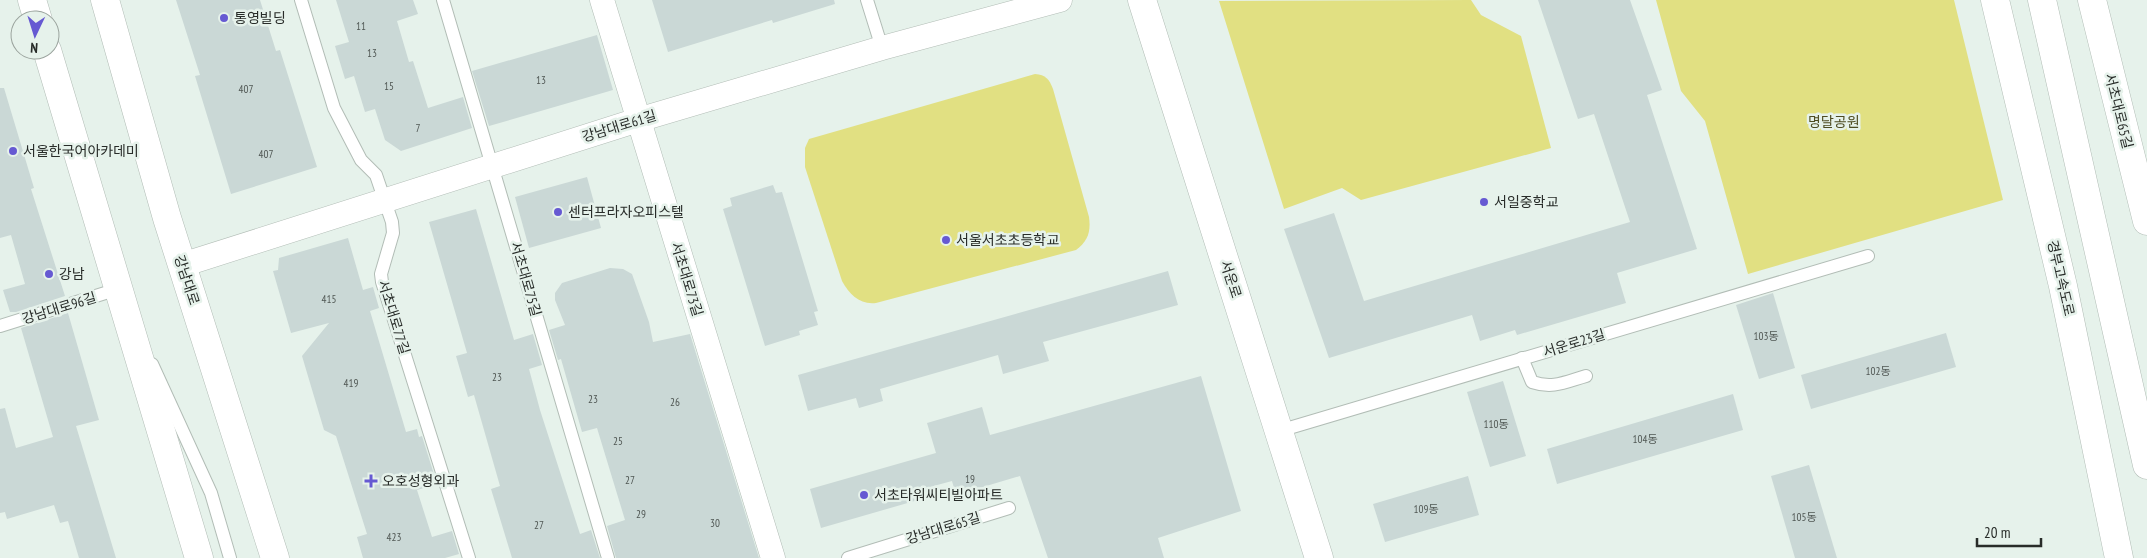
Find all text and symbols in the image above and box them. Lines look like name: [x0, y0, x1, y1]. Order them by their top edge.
place label: 통영빌딩: [234, 9, 286, 27]
north arrow: [10, 10, 60, 60]
marker: 통영빌딩: [218, 12, 230, 24]
house number: 11: [356, 19, 366, 33]
text: N: [30, 39, 38, 57]
house number: 13: [367, 46, 377, 60]
street label: 서초대로65길: [2101, 71, 2137, 151]
house number: 13: [536, 73, 546, 87]
house number: 15: [384, 79, 394, 93]
house number: 407: [239, 82, 253, 96]
street label: 강남대로61길: [580, 106, 658, 146]
park label: 명달공원: [1808, 113, 1860, 131]
house number: 7: [416, 121, 421, 135]
place label: 서울한국어아카데미: [23, 142, 139, 160]
marker: 서울한국어아카데미: [7, 145, 19, 157]
house number: 407: [259, 147, 273, 161]
place label: 서일중학교: [1494, 193, 1559, 211]
marker: 서일중학교: [1478, 196, 1490, 208]
place label: 센터프라자오피스텔: [568, 203, 684, 221]
marker: 센터프라자오피스텔: [552, 206, 564, 218]
place label: 서울서초초등학교: [956, 231, 1059, 249]
marker: 서울서초초등학교: [940, 234, 952, 246]
street label: 경부고속도로: [2044, 238, 2078, 318]
street label: 서초대로75길: [507, 240, 545, 318]
street label: 서초대로73길: [667, 240, 707, 318]
street label: 강남대로: [170, 253, 204, 307]
street label: 서운로: [1216, 258, 1246, 300]
place label: 강남: [59, 265, 85, 283]
marker: 강남: [43, 268, 55, 280]
street label: 서초대로77길: [374, 278, 414, 356]
street label: 강남대로96길: [20, 288, 98, 328]
house number: 415: [322, 292, 336, 306]
street label: 서운로23길: [1541, 325, 1607, 361]
house number: 103동: [1754, 329, 1778, 343]
house number: 102동: [1866, 364, 1890, 378]
house number: 23: [492, 370, 502, 384]
house number: 419: [344, 376, 358, 390]
house number: 23: [588, 392, 598, 406]
house number: 26: [670, 395, 680, 409]
house number: 110동: [1484, 417, 1508, 431]
house number: 104동: [1633, 432, 1657, 446]
house number: 25: [613, 434, 623, 448]
place label: 오호성형외과: [382, 472, 459, 490]
house number: 19: [965, 472, 975, 486]
house number: 27: [625, 473, 635, 487]
marker: 오호성형외과: [364, 474, 378, 488]
place label: 서초타워씨티빌아파트: [874, 486, 1003, 504]
marker: 서초타워씨티빌아파트: [858, 489, 870, 501]
house number: 109동: [1414, 502, 1438, 516]
house number: 29: [636, 507, 646, 521]
street label: 강남대로65길: [904, 508, 982, 548]
house number: 105동: [1792, 510, 1816, 524]
house number: 30: [710, 516, 720, 530]
scale bar: [1977, 516, 2041, 548]
house number: 27: [534, 518, 544, 532]
text: 20 m: [1984, 523, 2010, 542]
house number: 423: [387, 530, 401, 544]

